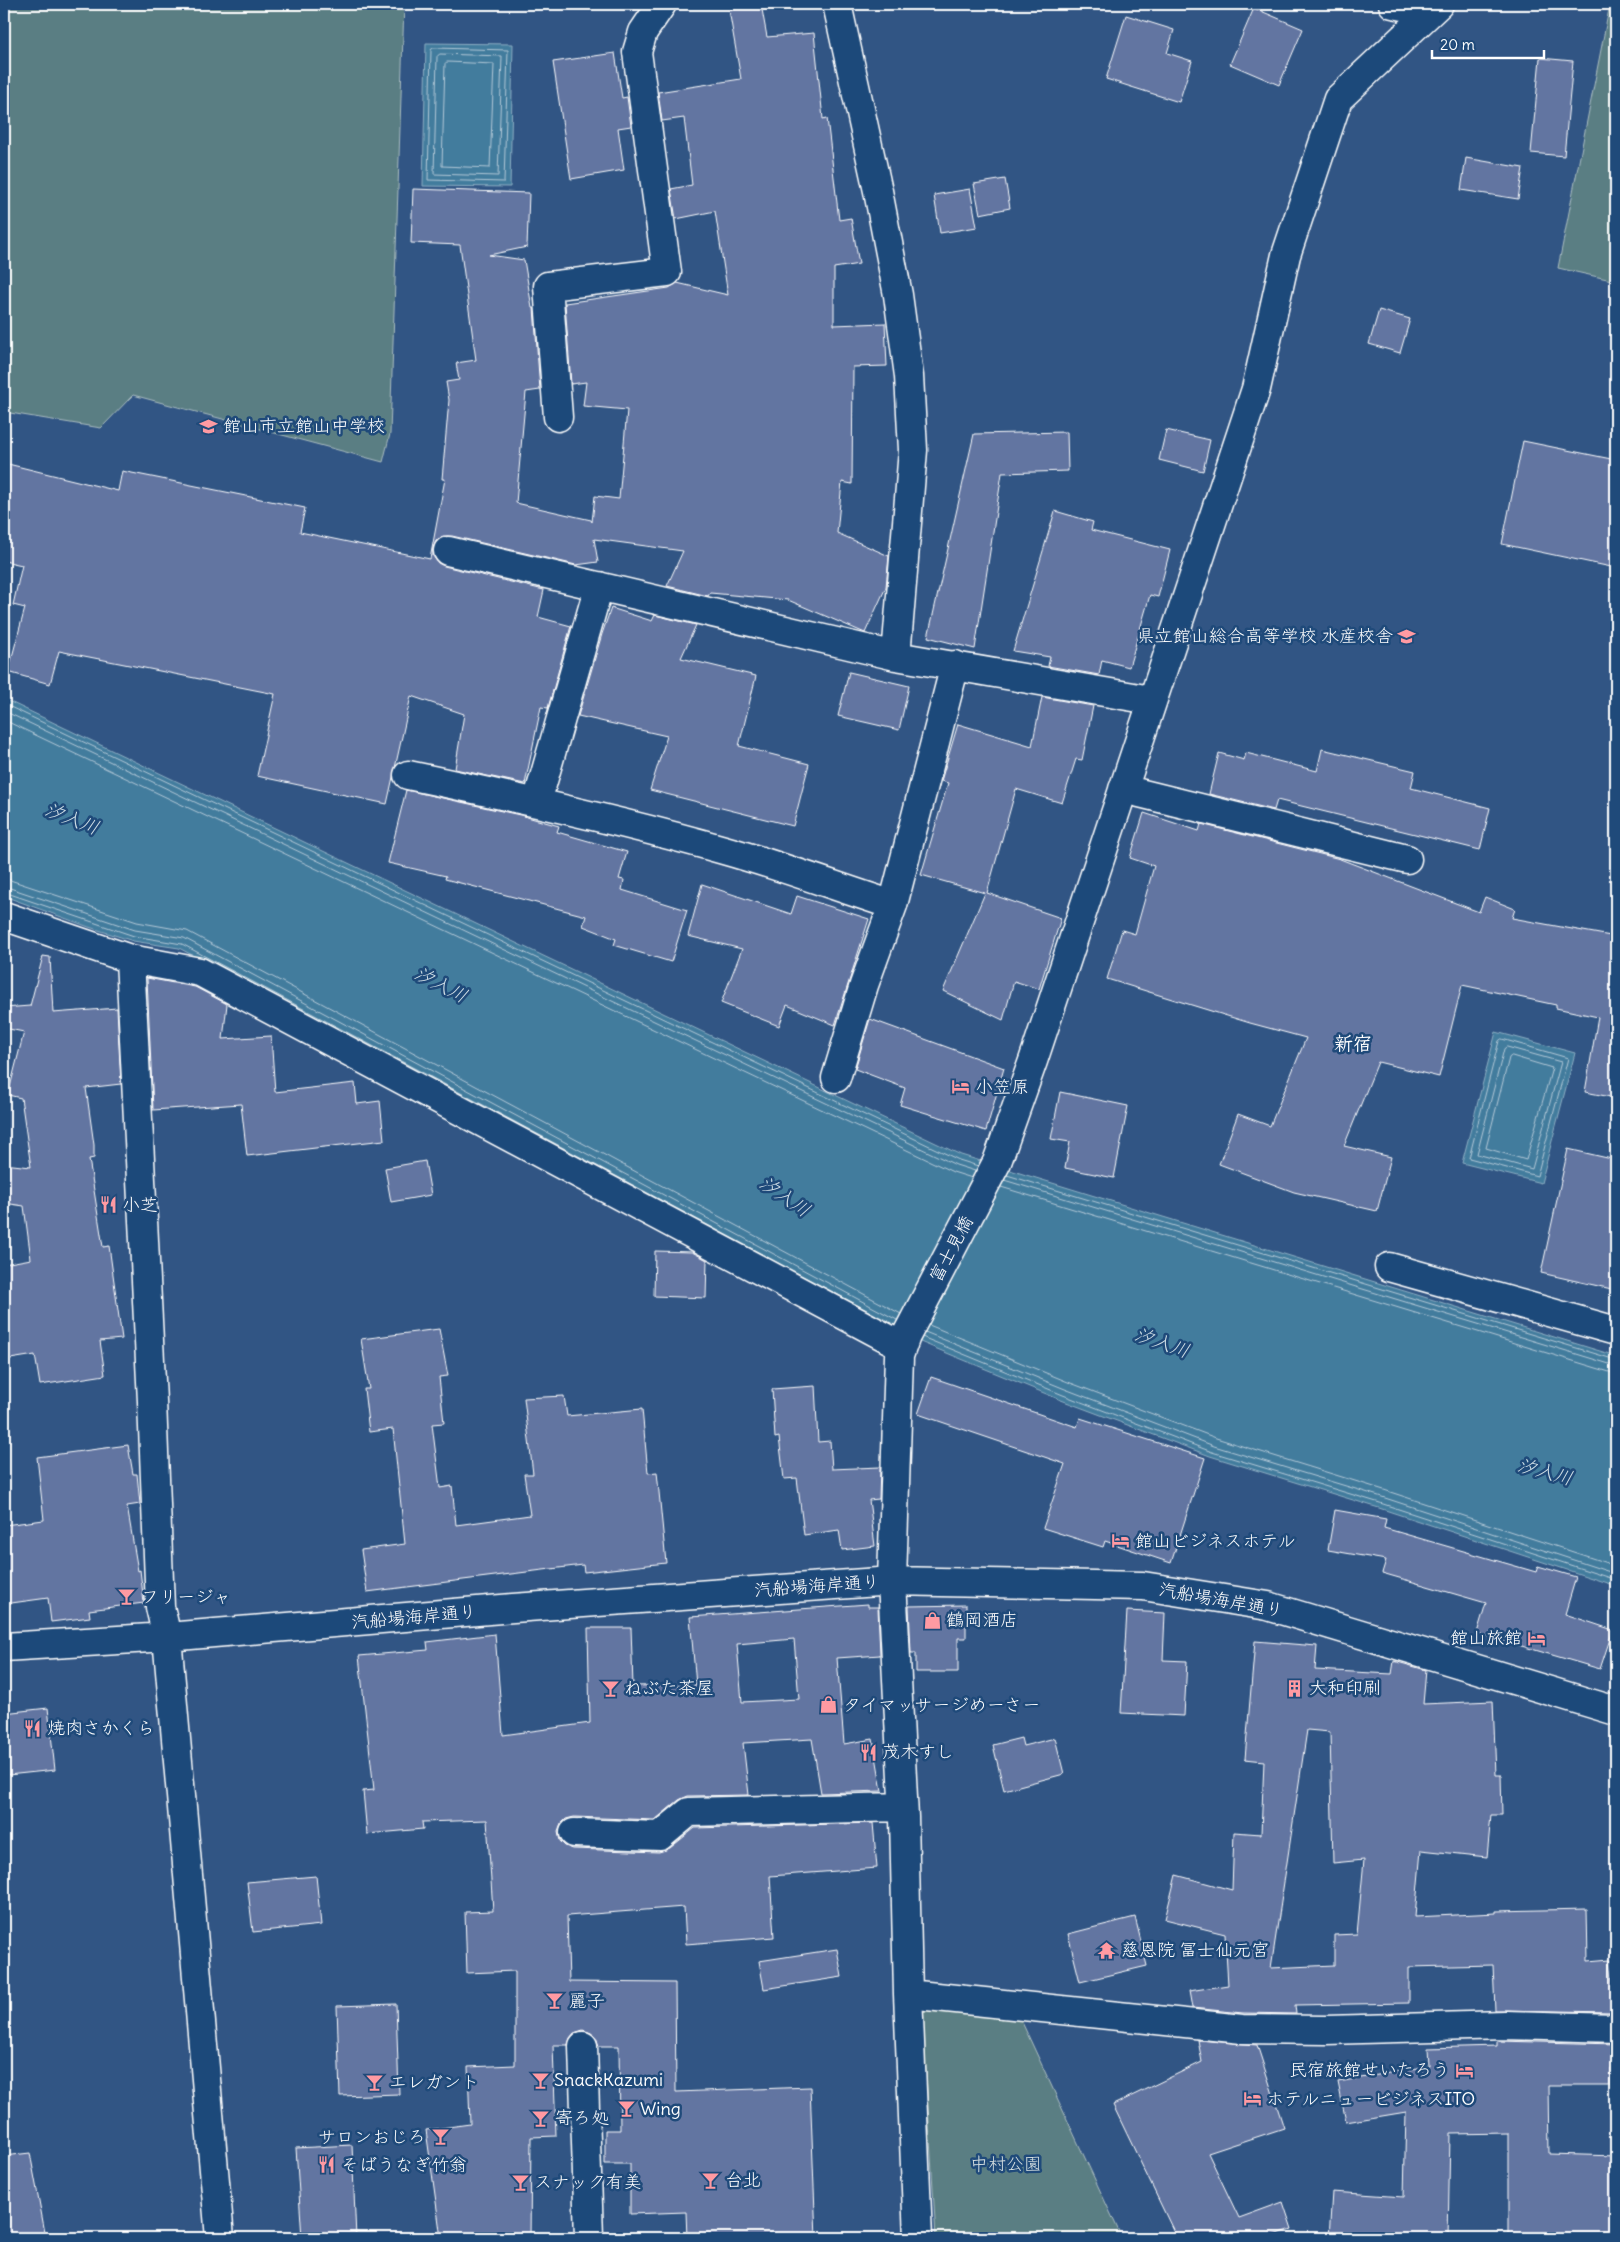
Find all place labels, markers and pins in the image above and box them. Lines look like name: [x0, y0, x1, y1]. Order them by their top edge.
place label: 館山市立館山中学校: [223, 414, 385, 437]
school or university icon: 館山市立館山中学校: [199, 416, 219, 436]
place label: 県立館山総合高等学校 水産校舎: [1137, 624, 1393, 647]
school or university icon: 県立館山総合高等学校 水産校舎: [1397, 626, 1417, 646]
place label: 小笠原: [975, 1075, 1029, 1098]
hotel icon: 小笠原: [951, 1077, 971, 1097]
place label: 小芝: [122, 1193, 158, 1216]
restaurant icon: 小芝: [98, 1195, 118, 1215]
place label: 館山ビジネスホテル: [1135, 1529, 1296, 1552]
hotel icon: 館山ビジネスホテル: [1111, 1531, 1131, 1551]
place label: フリージャ: [141, 1585, 231, 1608]
bar icon: フリージャ: [117, 1587, 137, 1607]
place label: 鶴岡酒店: [946, 1608, 1018, 1631]
shop icon: 鶴岡酒店: [922, 1610, 942, 1630]
place label: 館山旅館: [1450, 1626, 1522, 1649]
hotel icon: 館山旅館: [1526, 1628, 1546, 1648]
place label: ねぶた茶屋: [624, 1676, 714, 1699]
place label: 大和印刷: [1309, 1676, 1381, 1699]
bar icon: ねぶた茶屋: [600, 1678, 620, 1698]
building icon: 大和印刷: [1285, 1678, 1305, 1698]
place label: タイマッサージめーさー: [843, 1693, 1040, 1716]
shop icon: タイマッサージめーさー: [819, 1695, 839, 1715]
place label: 焼肉さかくら: [47, 1716, 155, 1739]
restaurant icon: 焼肉さかくら: [23, 1718, 43, 1738]
place label: 茂木すし: [882, 1740, 954, 1763]
restaurant icon: 茂木すし: [858, 1742, 878, 1762]
place label: 慈恩院 冨士仙元宮: [1121, 1938, 1269, 1961]
temple icon: 慈恩院 冨士仙元宮: [1097, 1940, 1117, 1960]
place label: 麗子: [569, 1989, 605, 2012]
bar icon: 麗子: [545, 1991, 565, 2011]
place label: 民宿旅館せいたろう: [1289, 2058, 1450, 2081]
hotel icon: 民宿旅館せいたろう: [1454, 2060, 1474, 2080]
place label: SnackKazumi: [554, 2068, 663, 2091]
place label: エレガント: [389, 2070, 479, 2093]
bar icon: SnackKazumi: [530, 2070, 550, 2090]
bar icon: エレガント: [365, 2072, 385, 2092]
place label: ホテルニュービジネスITO: [1266, 2087, 1475, 2110]
hotel icon: ホテルニュービジネスITO: [1242, 2089, 1262, 2109]
place label: Wing: [640, 2097, 681, 2120]
bar icon: Wing: [616, 2099, 636, 2119]
place label: 寄ろ処: [555, 2106, 609, 2129]
bar icon: 寄ろ処: [531, 2108, 551, 2128]
place label: サロンおじろ: [318, 2125, 426, 2148]
bar icon: サロンおじろ: [430, 2127, 450, 2147]
place label: そばうなぎ竹翁: [341, 2153, 467, 2176]
restaurant icon: そばうなぎ竹翁: [317, 2155, 337, 2175]
place label: 台北: [725, 2168, 761, 2191]
place label: スナック有美: [534, 2170, 642, 2193]
bar icon: 台北: [701, 2170, 721, 2190]
bar icon: スナック有美: [510, 2172, 530, 2192]

